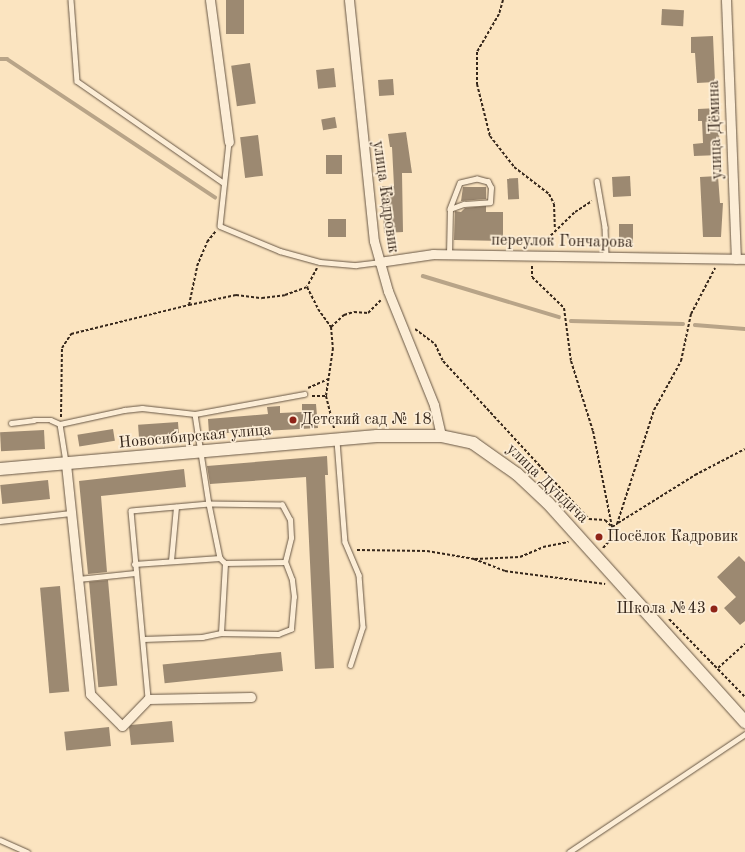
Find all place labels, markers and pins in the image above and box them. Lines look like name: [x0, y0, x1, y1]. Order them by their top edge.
place label: Детский сад № 18: [301, 410, 432, 430]
marker: Детский сад № 18: [288, 415, 298, 425]
place label: Посёлок Кадровик: [607, 527, 738, 547]
marker: Посёлок Кадровик: [594, 532, 604, 542]
place label: Школа №43: [616, 599, 706, 619]
marker: Школа №43: [709, 604, 719, 614]

